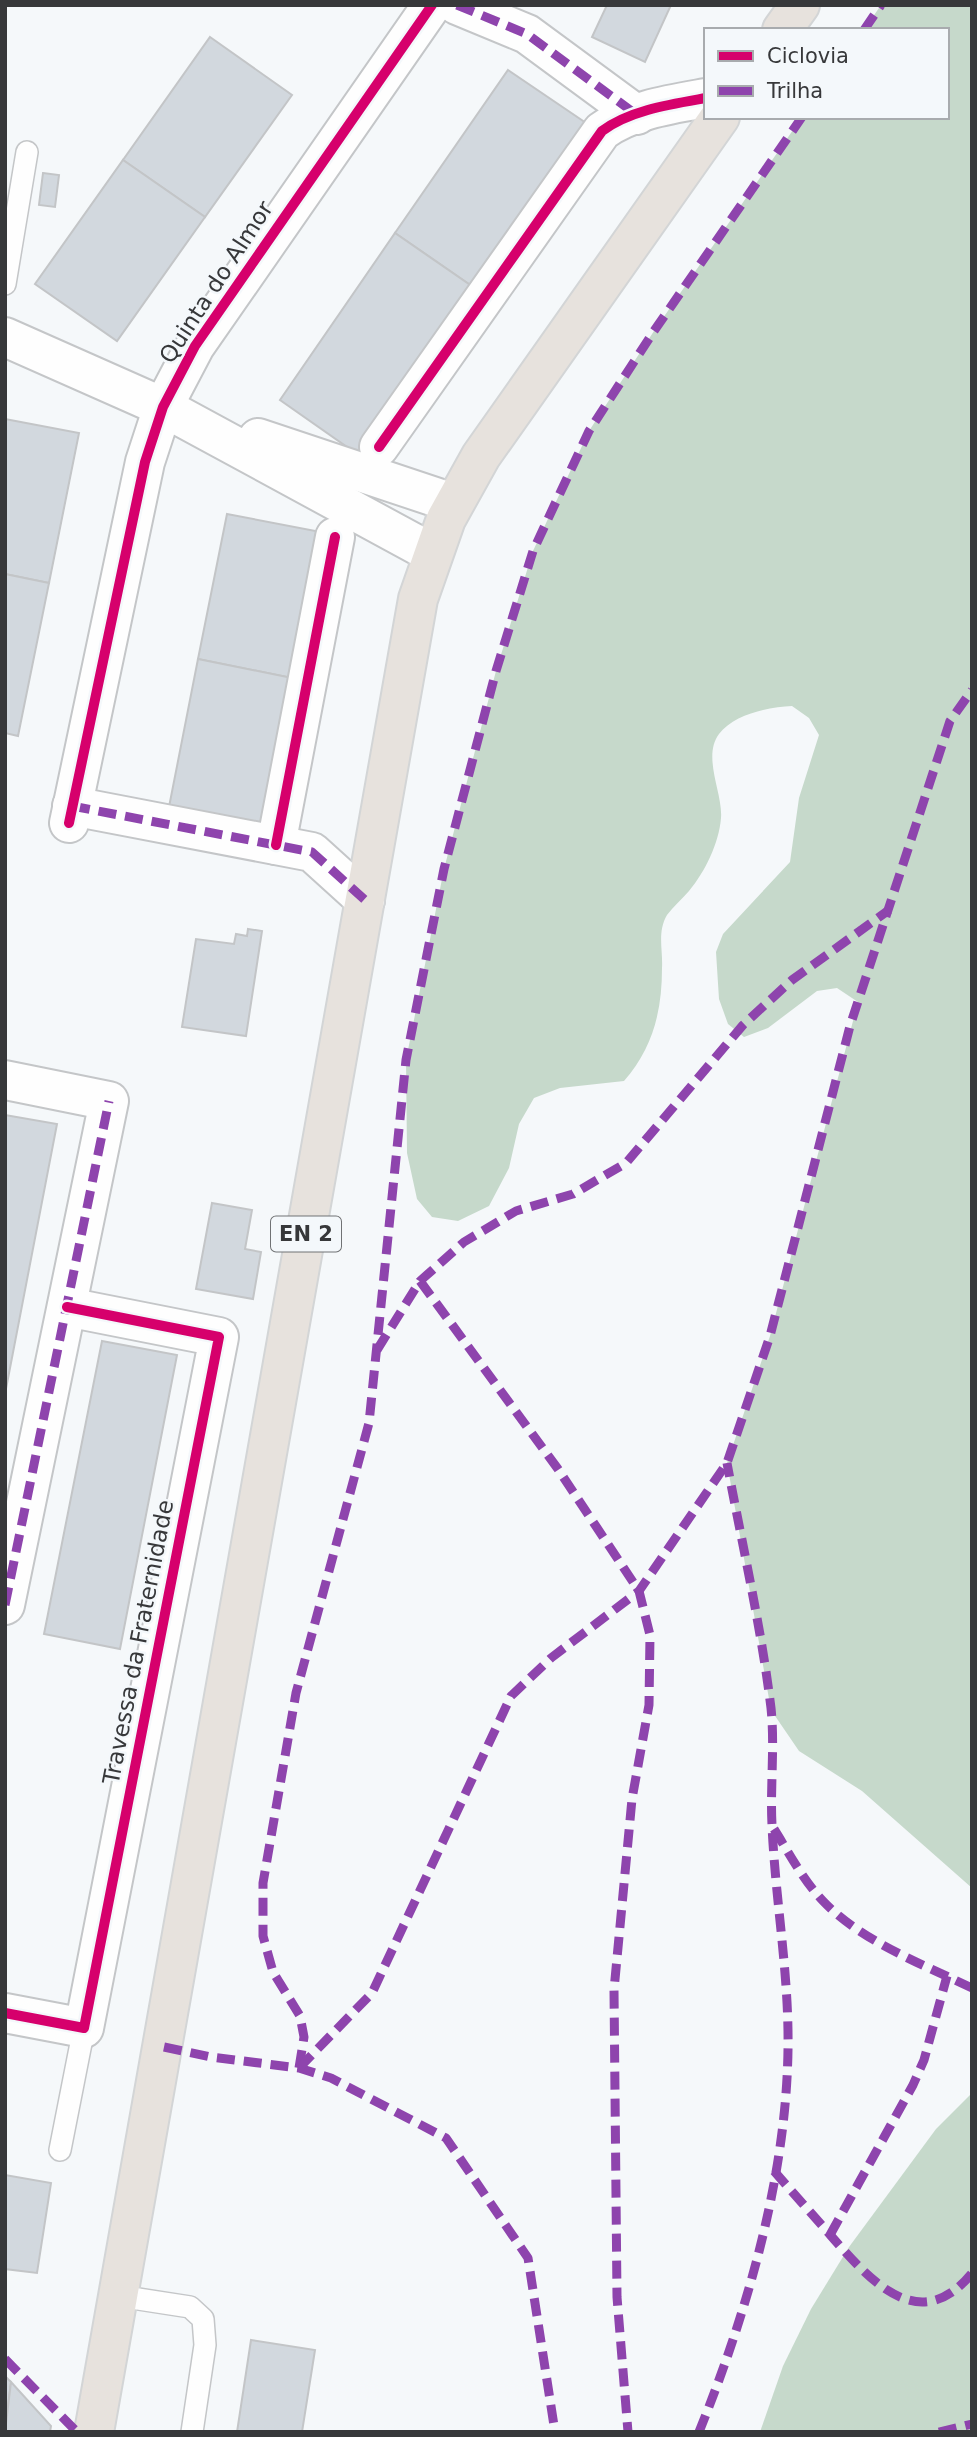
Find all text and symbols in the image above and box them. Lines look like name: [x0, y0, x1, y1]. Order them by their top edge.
legend: [704, 28, 949, 119]
text: Ciclovia: [767, 44, 849, 68]
text: Trilha: [766, 79, 823, 103]
street label: Quinta do Almor: [154, 196, 278, 368]
road number: EN 2: [271, 1216, 341, 1252]
street label: Travessa da Fraternidade: [97, 1498, 178, 1787]

